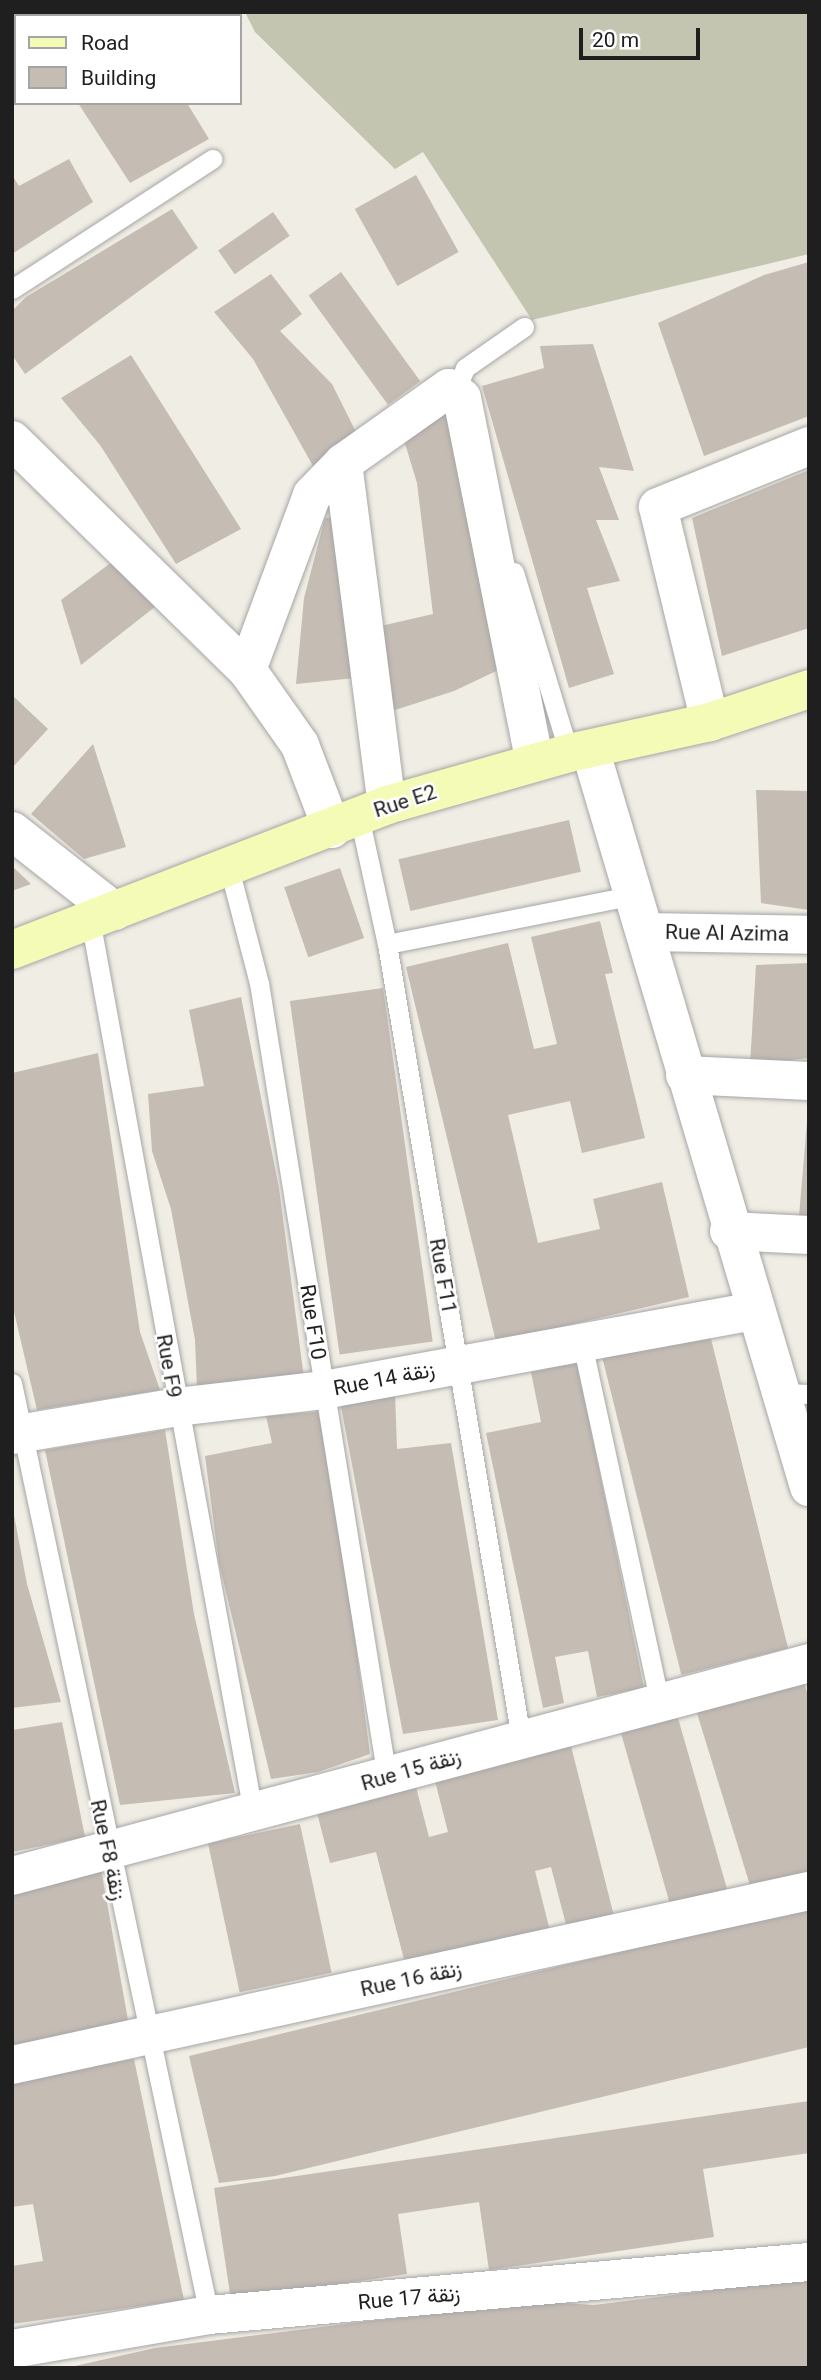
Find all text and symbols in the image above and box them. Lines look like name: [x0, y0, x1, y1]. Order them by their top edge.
legend: [14, 14, 242, 105]
scale bar: [583, 14, 704, 58]
text: 20 m: [592, 28, 639, 52]
text: Road: [81, 31, 129, 55]
text: Building: [81, 66, 156, 90]
street label: Rue E2: [370, 779, 440, 823]
street label: Rue Al Azima: [665, 919, 789, 947]
street label: Rue F11: [424, 1236, 462, 1316]
street label: Rue F10: [295, 1282, 331, 1362]
street label: Rue F9: [151, 1332, 187, 1400]
street label: Rue 14 زنقة: [331, 1357, 437, 1401]
street label: Rue 15 زنقة: [358, 1744, 464, 1796]
street label: Rue F8 زنقة: [85, 1797, 131, 1903]
street label: Rue 16 زنقة: [358, 1956, 464, 2002]
street label: Rue 17 زنقة: [357, 2281, 461, 2315]

